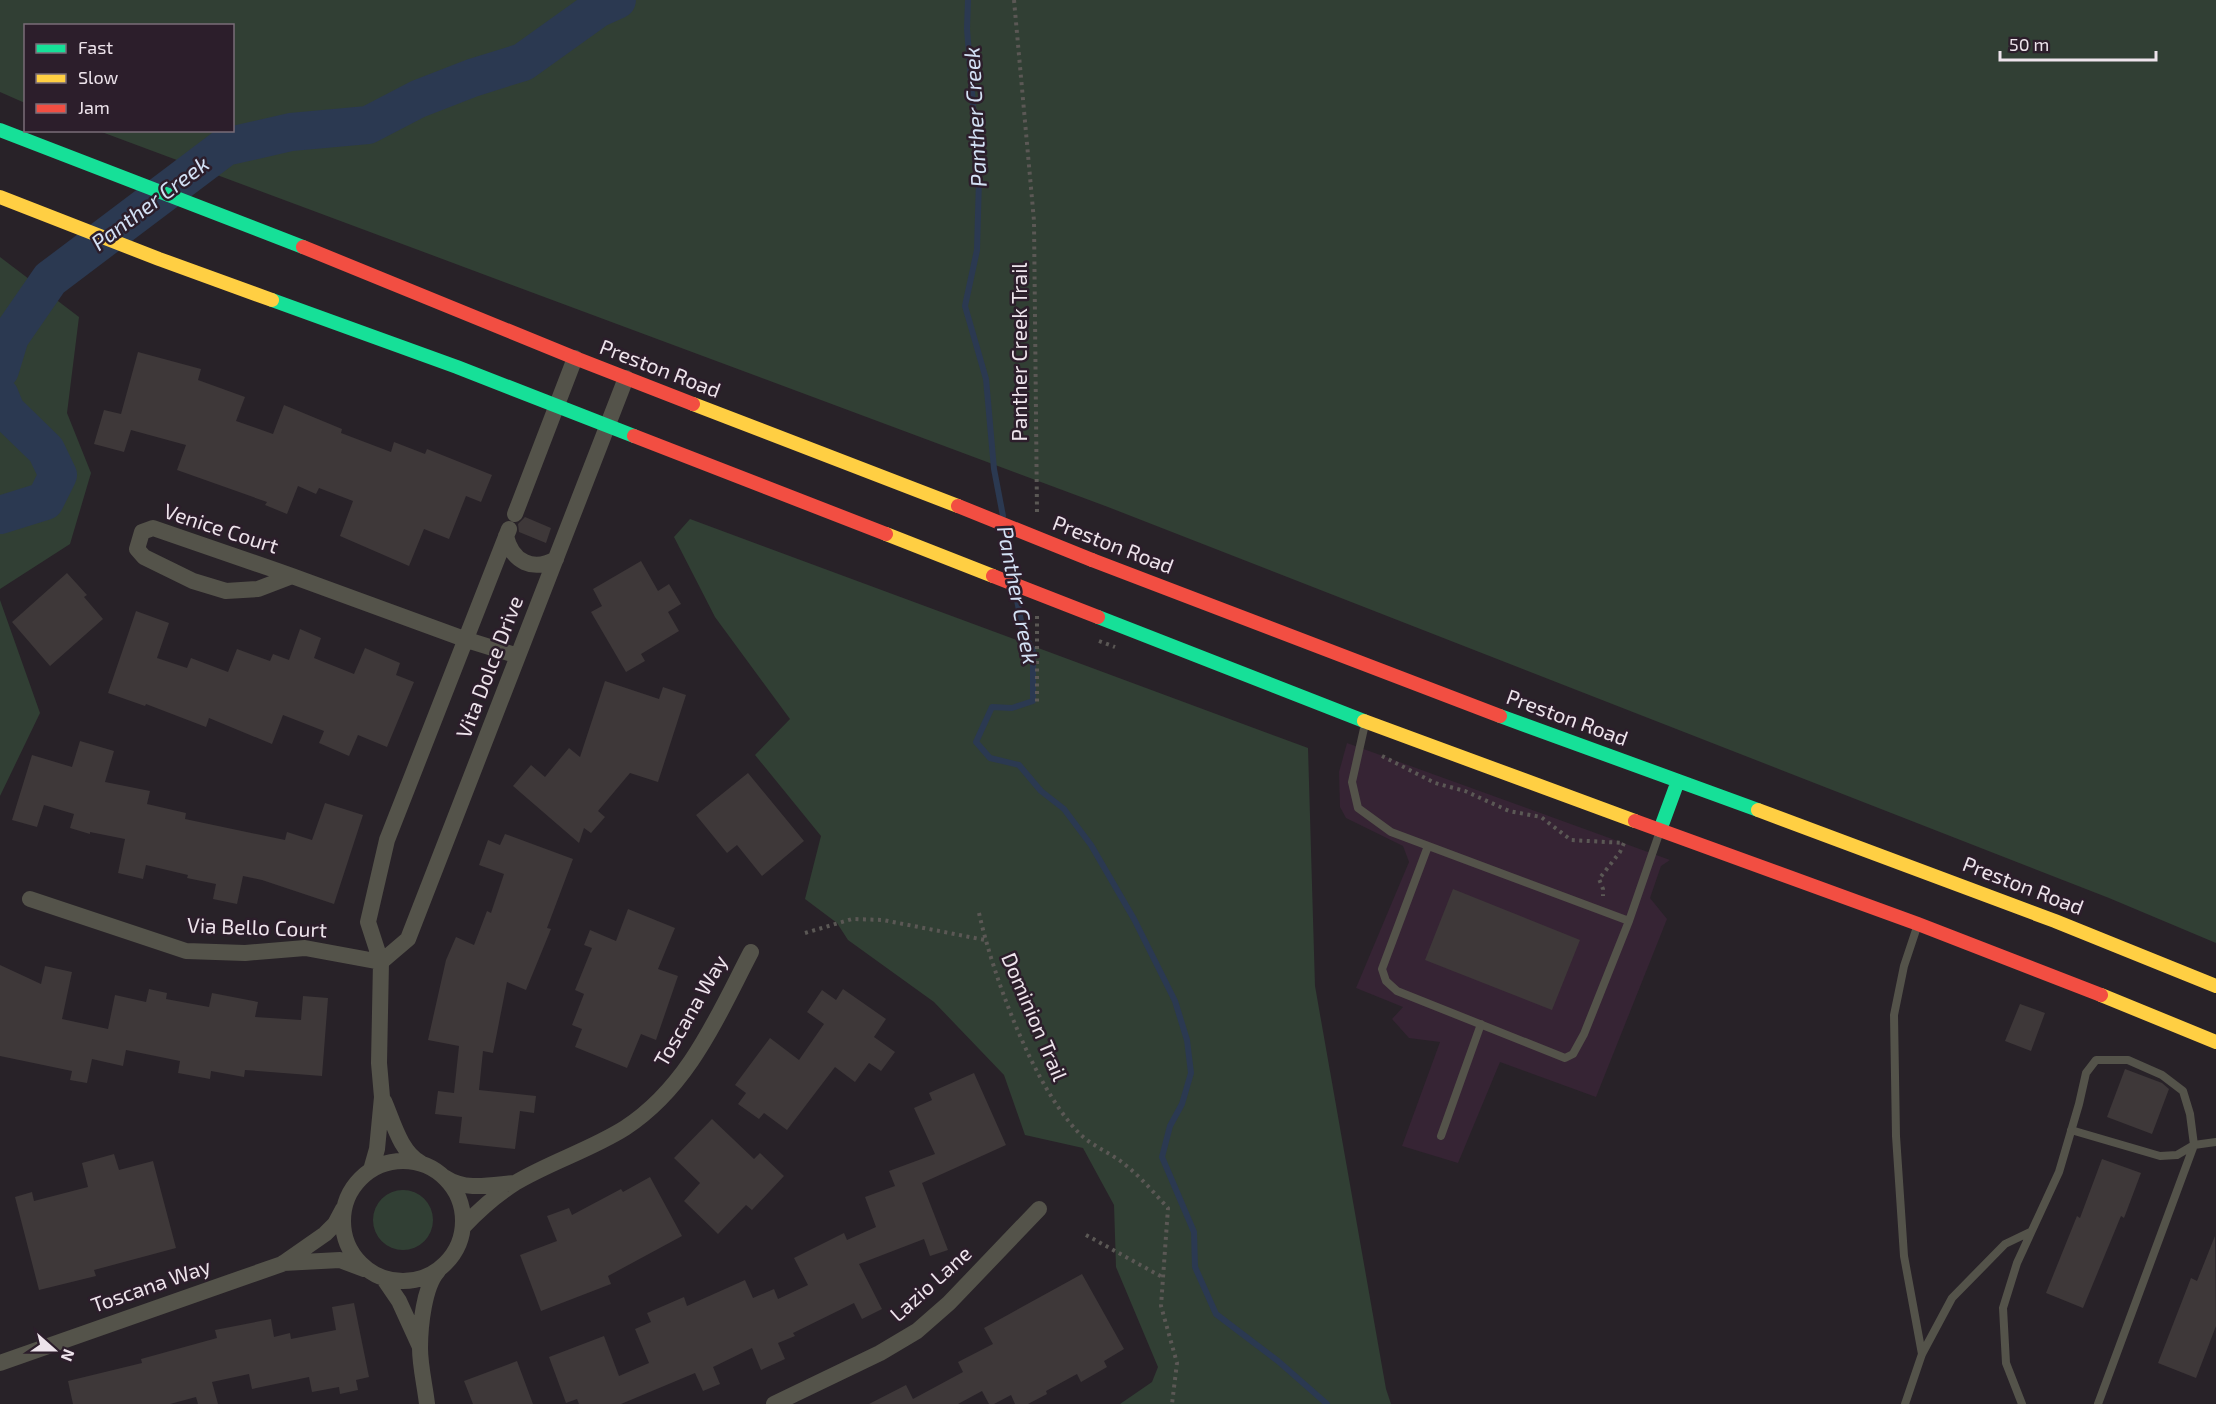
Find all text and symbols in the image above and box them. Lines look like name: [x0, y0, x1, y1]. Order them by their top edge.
legend: [24, 24, 234, 132]
scale bar: [2000, 24, 2156, 62]
text: 50 m: [2009, 33, 2049, 55]
text: Fast: [78, 36, 113, 58]
water label: Panther Creek: [957, 46, 991, 188]
text: Slow: [78, 66, 119, 88]
text: Jam: [78, 96, 110, 118]
water label: Panther Creek: [86, 150, 213, 255]
street label: Panther Creek Trail: [1006, 262, 1031, 442]
street label: Preston Road: [596, 333, 725, 402]
street label: Venice Court: [161, 497, 282, 558]
street label: Preston Road: [1049, 509, 1178, 578]
water label: Panther Creek: [993, 523, 1045, 666]
street label: Vita Dolce Drive: [450, 592, 527, 741]
street label: Preston Road: [1503, 683, 1632, 750]
street label: Preston Road: [1959, 850, 2088, 919]
street label: Via Bello Court: [187, 912, 327, 941]
street label: Dominion Trail: [997, 949, 1074, 1085]
street label: Toscana Way: [648, 950, 732, 1070]
street label: Lazio Lane: [884, 1240, 976, 1326]
street label: Toscana Way: [87, 1252, 214, 1317]
north arrow: [24, 1320, 84, 1380]
text: N: [58, 1347, 79, 1364]

